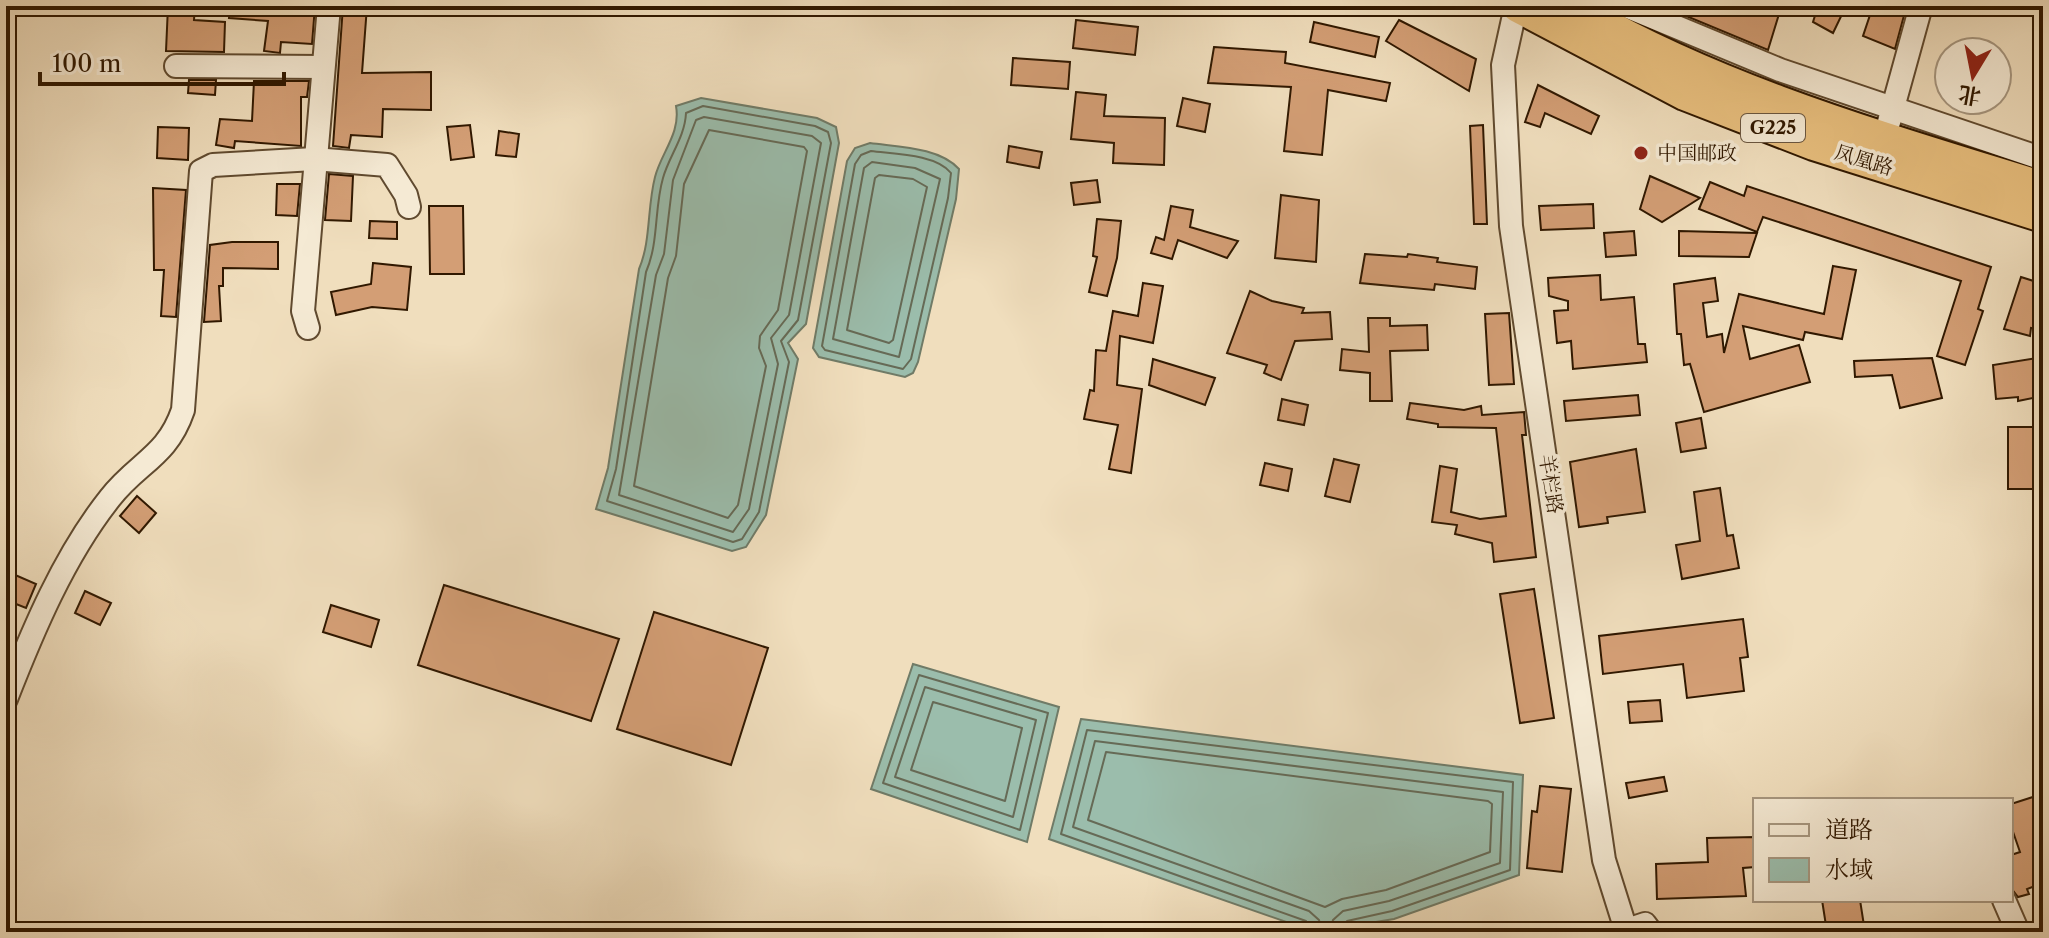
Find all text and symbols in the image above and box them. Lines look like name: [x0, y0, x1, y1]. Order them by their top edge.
scale bar: [40, 36, 284, 86]
north arrow: [1933, 36, 2013, 116]
text: 100 m: [52, 49, 121, 78]
text: 北: [1956, 80, 1983, 110]
road number: G225: [1741, 114, 1805, 142]
street label: 凤凰路: [1832, 140, 1896, 180]
place label: 中国邮政: [1657, 141, 1737, 165]
marker: 中国邮政: [1632, 144, 1650, 162]
street label: 羊栏路: [1534, 452, 1568, 516]
legend: [1753, 798, 2013, 902]
text: 道路: [1825, 815, 1873, 844]
text: 水域: [1825, 855, 1873, 884]

